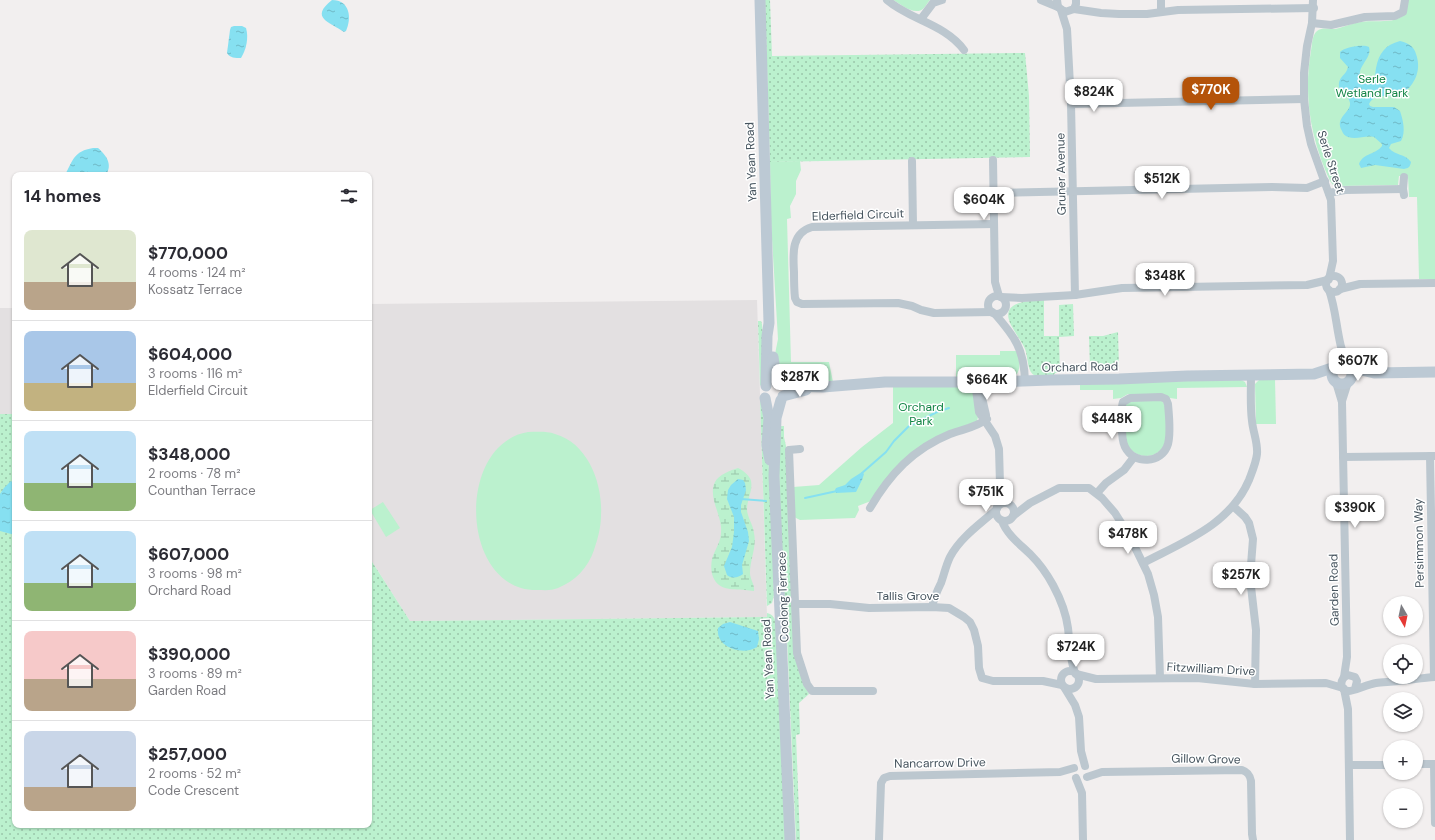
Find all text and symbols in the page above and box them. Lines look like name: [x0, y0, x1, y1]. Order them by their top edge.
park label: Serle Wetland Park: [1336, 71, 1408, 101]
pin: $770K: [1183, 77, 1239, 111]
pin: $824K: [1066, 79, 1122, 113]
text: $770K: [1191, 81, 1231, 98]
text: $824K: [1074, 83, 1114, 100]
street label: Yan Yean Road: [742, 122, 760, 202]
street label: Serle Street: [1313, 129, 1349, 196]
street label: Gruner Avenue: [1052, 132, 1070, 215]
pin: $512K: [1134, 166, 1190, 200]
text: $512K: [1144, 170, 1180, 187]
text: 14 homes: [24, 185, 101, 207]
icon: filters: [338, 185, 360, 207]
pin: $604K: [956, 187, 1012, 221]
text: $604K: [963, 191, 1005, 208]
street label: Elderfield Circuit: [812, 205, 905, 225]
text: $770,000: [148, 242, 228, 264]
icon: home: [56, 246, 104, 294]
pin: $348K: [1137, 263, 1193, 297]
text: 4 rooms · 124 m²: [148, 264, 245, 281]
text: $348K: [1145, 267, 1185, 284]
text: Kossatz Terrace: [148, 281, 242, 298]
text: $604,000: [148, 343, 232, 365]
icon: home: [56, 347, 104, 395]
pin: $607K: [1330, 348, 1386, 382]
text: $607K: [1338, 352, 1378, 369]
street label: Orchard Road: [1042, 358, 1118, 376]
pin: $287K: [772, 364, 828, 398]
text: 3 rooms · 116 m²: [148, 365, 242, 382]
pin: $664K: [959, 367, 1015, 401]
text: $287K: [781, 368, 819, 385]
text: $664K: [966, 371, 1008, 388]
text: Elderfield Circuit: [148, 382, 248, 399]
park label: Orchard Park: [898, 399, 944, 429]
pin: $448K: [1084, 406, 1140, 440]
text: $448K: [1091, 410, 1133, 427]
text: $348,000: [148, 443, 230, 465]
icon: home: [56, 447, 104, 495]
text: 2 rooms · 78 m²: [148, 465, 240, 482]
pin: $751K: [958, 479, 1014, 513]
text: Counthan Terrace: [148, 482, 256, 499]
text: $751K: [968, 483, 1004, 500]
pin: $390K: [1327, 495, 1383, 529]
street label: Persimmon Way: [1410, 498, 1428, 588]
text: $390K: [1334, 499, 1376, 516]
pin: $478K: [1100, 521, 1156, 555]
text: $478K: [1108, 525, 1148, 542]
text: $607,000: [148, 543, 229, 565]
icon: home: [56, 547, 104, 595]
street label: Coolong Terrace: [773, 551, 793, 643]
street label: Garden Road: [1325, 554, 1343, 626]
pin: $257K: [1213, 562, 1269, 596]
text: 3 rooms · 98 m²: [148, 565, 242, 582]
text: $257K: [1222, 566, 1260, 583]
text: Orchard Road: [148, 582, 231, 599]
street label: Tallis Grove: [877, 588, 940, 604]
north arrow: [1383, 596, 1423, 636]
map controls: [1383, 596, 1423, 828]
street label: Yan Yean Road: [758, 619, 778, 699]
pin: $724K: [1048, 634, 1104, 668]
text: $724K: [1056, 638, 1096, 655]
text: $390,000: [148, 643, 230, 665]
button: locate: [1383, 644, 1423, 684]
icon: home: [56, 647, 104, 695]
street label: Fitzwilliam Drive: [1166, 659, 1256, 679]
text: 3 rooms · 89 m²: [148, 665, 242, 682]
text: Garden Road: [148, 682, 226, 699]
button: layers: [1383, 692, 1423, 732]
button: +: [1383, 740, 1423, 780]
text: $257,000: [148, 743, 227, 765]
icon: home: [56, 747, 104, 795]
street label: Gillow Grove: [1171, 750, 1241, 768]
street label: Nancarrow Drive: [894, 754, 986, 772]
text: 2 rooms · 52 m²: [148, 765, 241, 782]
text: Code Crescent: [148, 782, 239, 799]
button: −: [1383, 788, 1423, 828]

